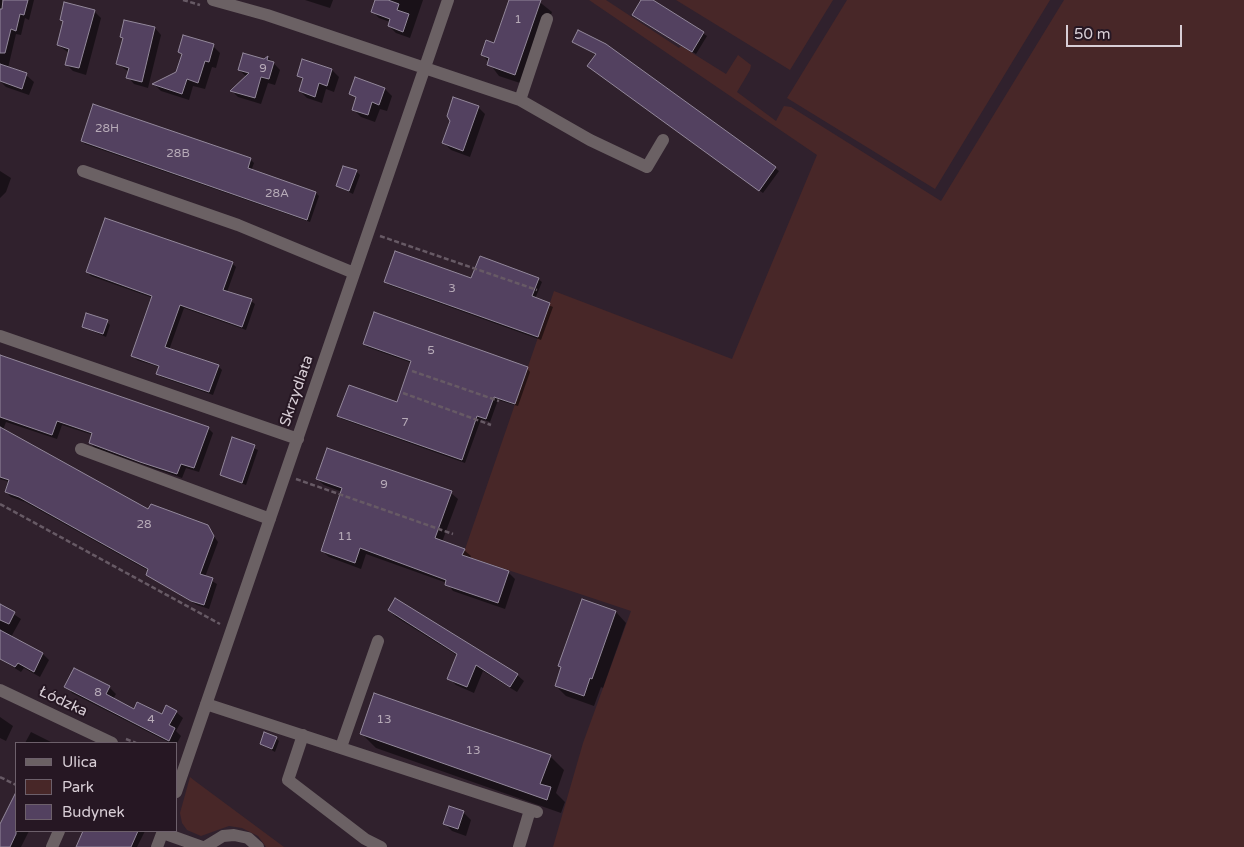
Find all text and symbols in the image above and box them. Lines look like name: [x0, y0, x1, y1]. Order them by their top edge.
house number: 1: [514, 13, 522, 27]
scale bar: [1069, 15, 1185, 47]
text: 50 m: [1074, 25, 1111, 43]
house number: 9: [259, 62, 267, 76]
house number: 28H: [95, 122, 119, 136]
house number: 28B: [166, 147, 190, 161]
house number: 28A: [265, 187, 289, 201]
house number: 3: [448, 282, 456, 296]
house number: 5: [427, 344, 435, 358]
street label: Skrzydlata: [276, 353, 318, 429]
house number: 7: [401, 416, 409, 430]
house number: 9: [380, 478, 388, 492]
house number: 28: [136, 518, 152, 532]
house number: 11: [337, 530, 353, 544]
street label: Łódzka: [36, 683, 90, 721]
house number: 8: [94, 686, 102, 700]
house number: 4: [147, 713, 155, 727]
house number: 13: [376, 713, 392, 727]
legend: [15, 742, 178, 832]
house number: 13: [465, 744, 481, 758]
text: Ulica: [62, 753, 97, 771]
text: Park: [62, 778, 94, 796]
text: Budynek: [62, 803, 125, 821]

